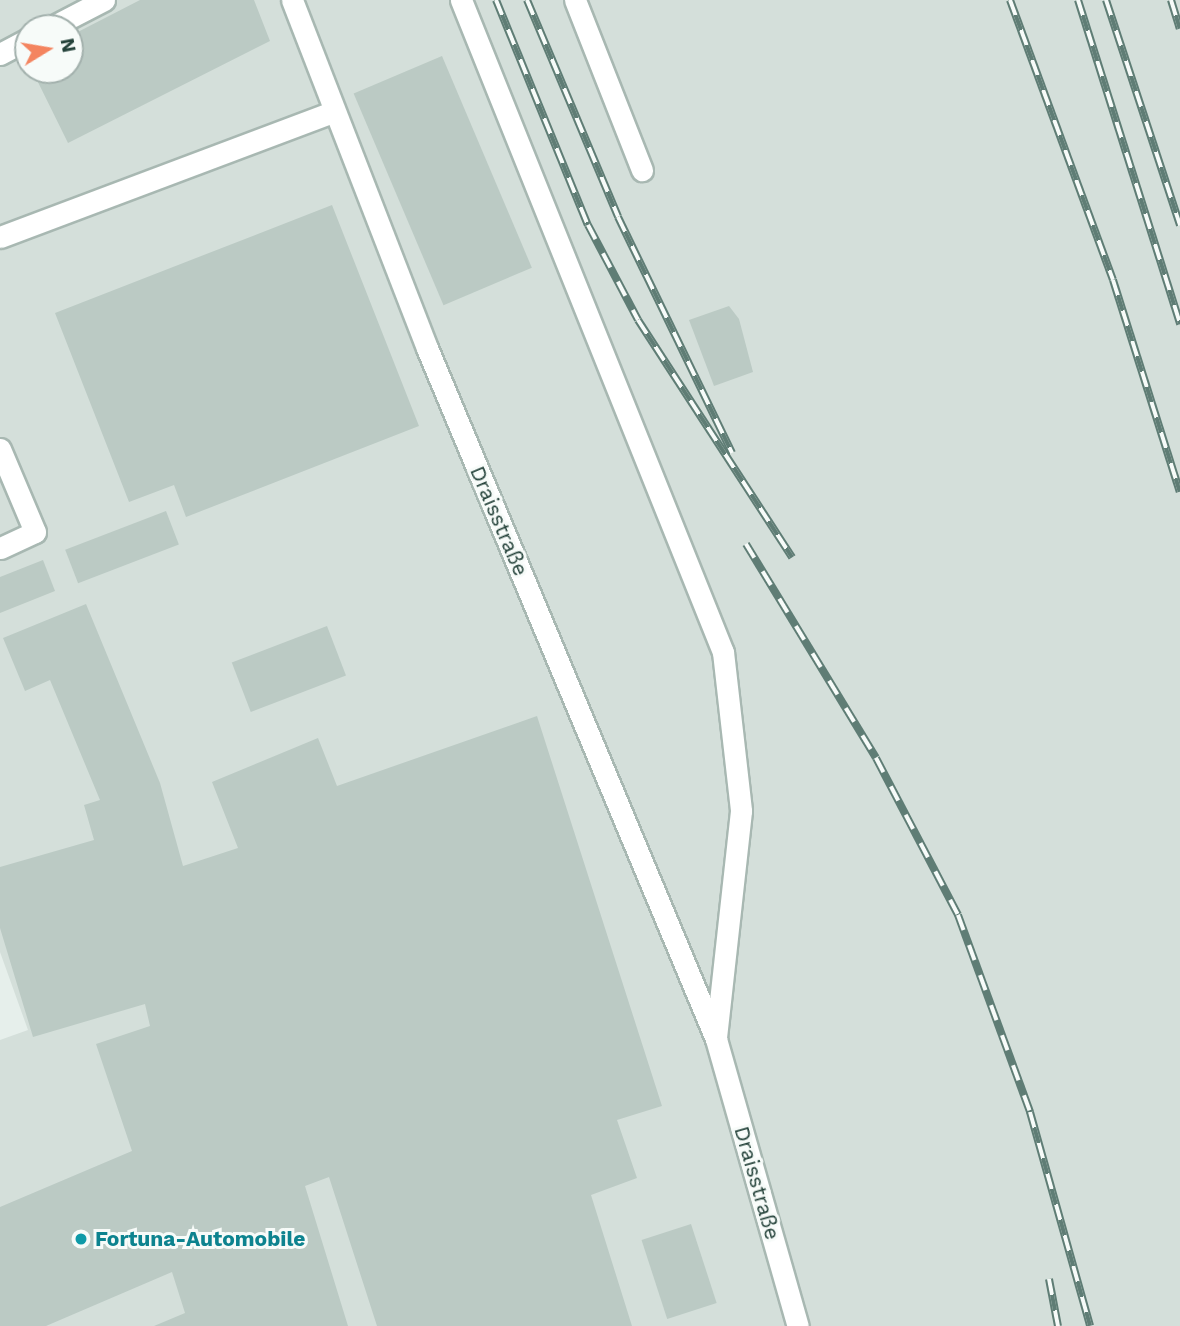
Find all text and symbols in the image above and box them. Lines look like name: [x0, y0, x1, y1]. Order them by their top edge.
north arrow: [14, 14, 84, 84]
text: N: [56, 36, 81, 54]
street label: Draisstraße: [465, 462, 533, 580]
street label: Draisstraße: [729, 1123, 785, 1243]
place label: Fortuna-Automobile: [95, 1226, 305, 1252]
marker: Fortuna-Automobile: [73, 1231, 89, 1247]

